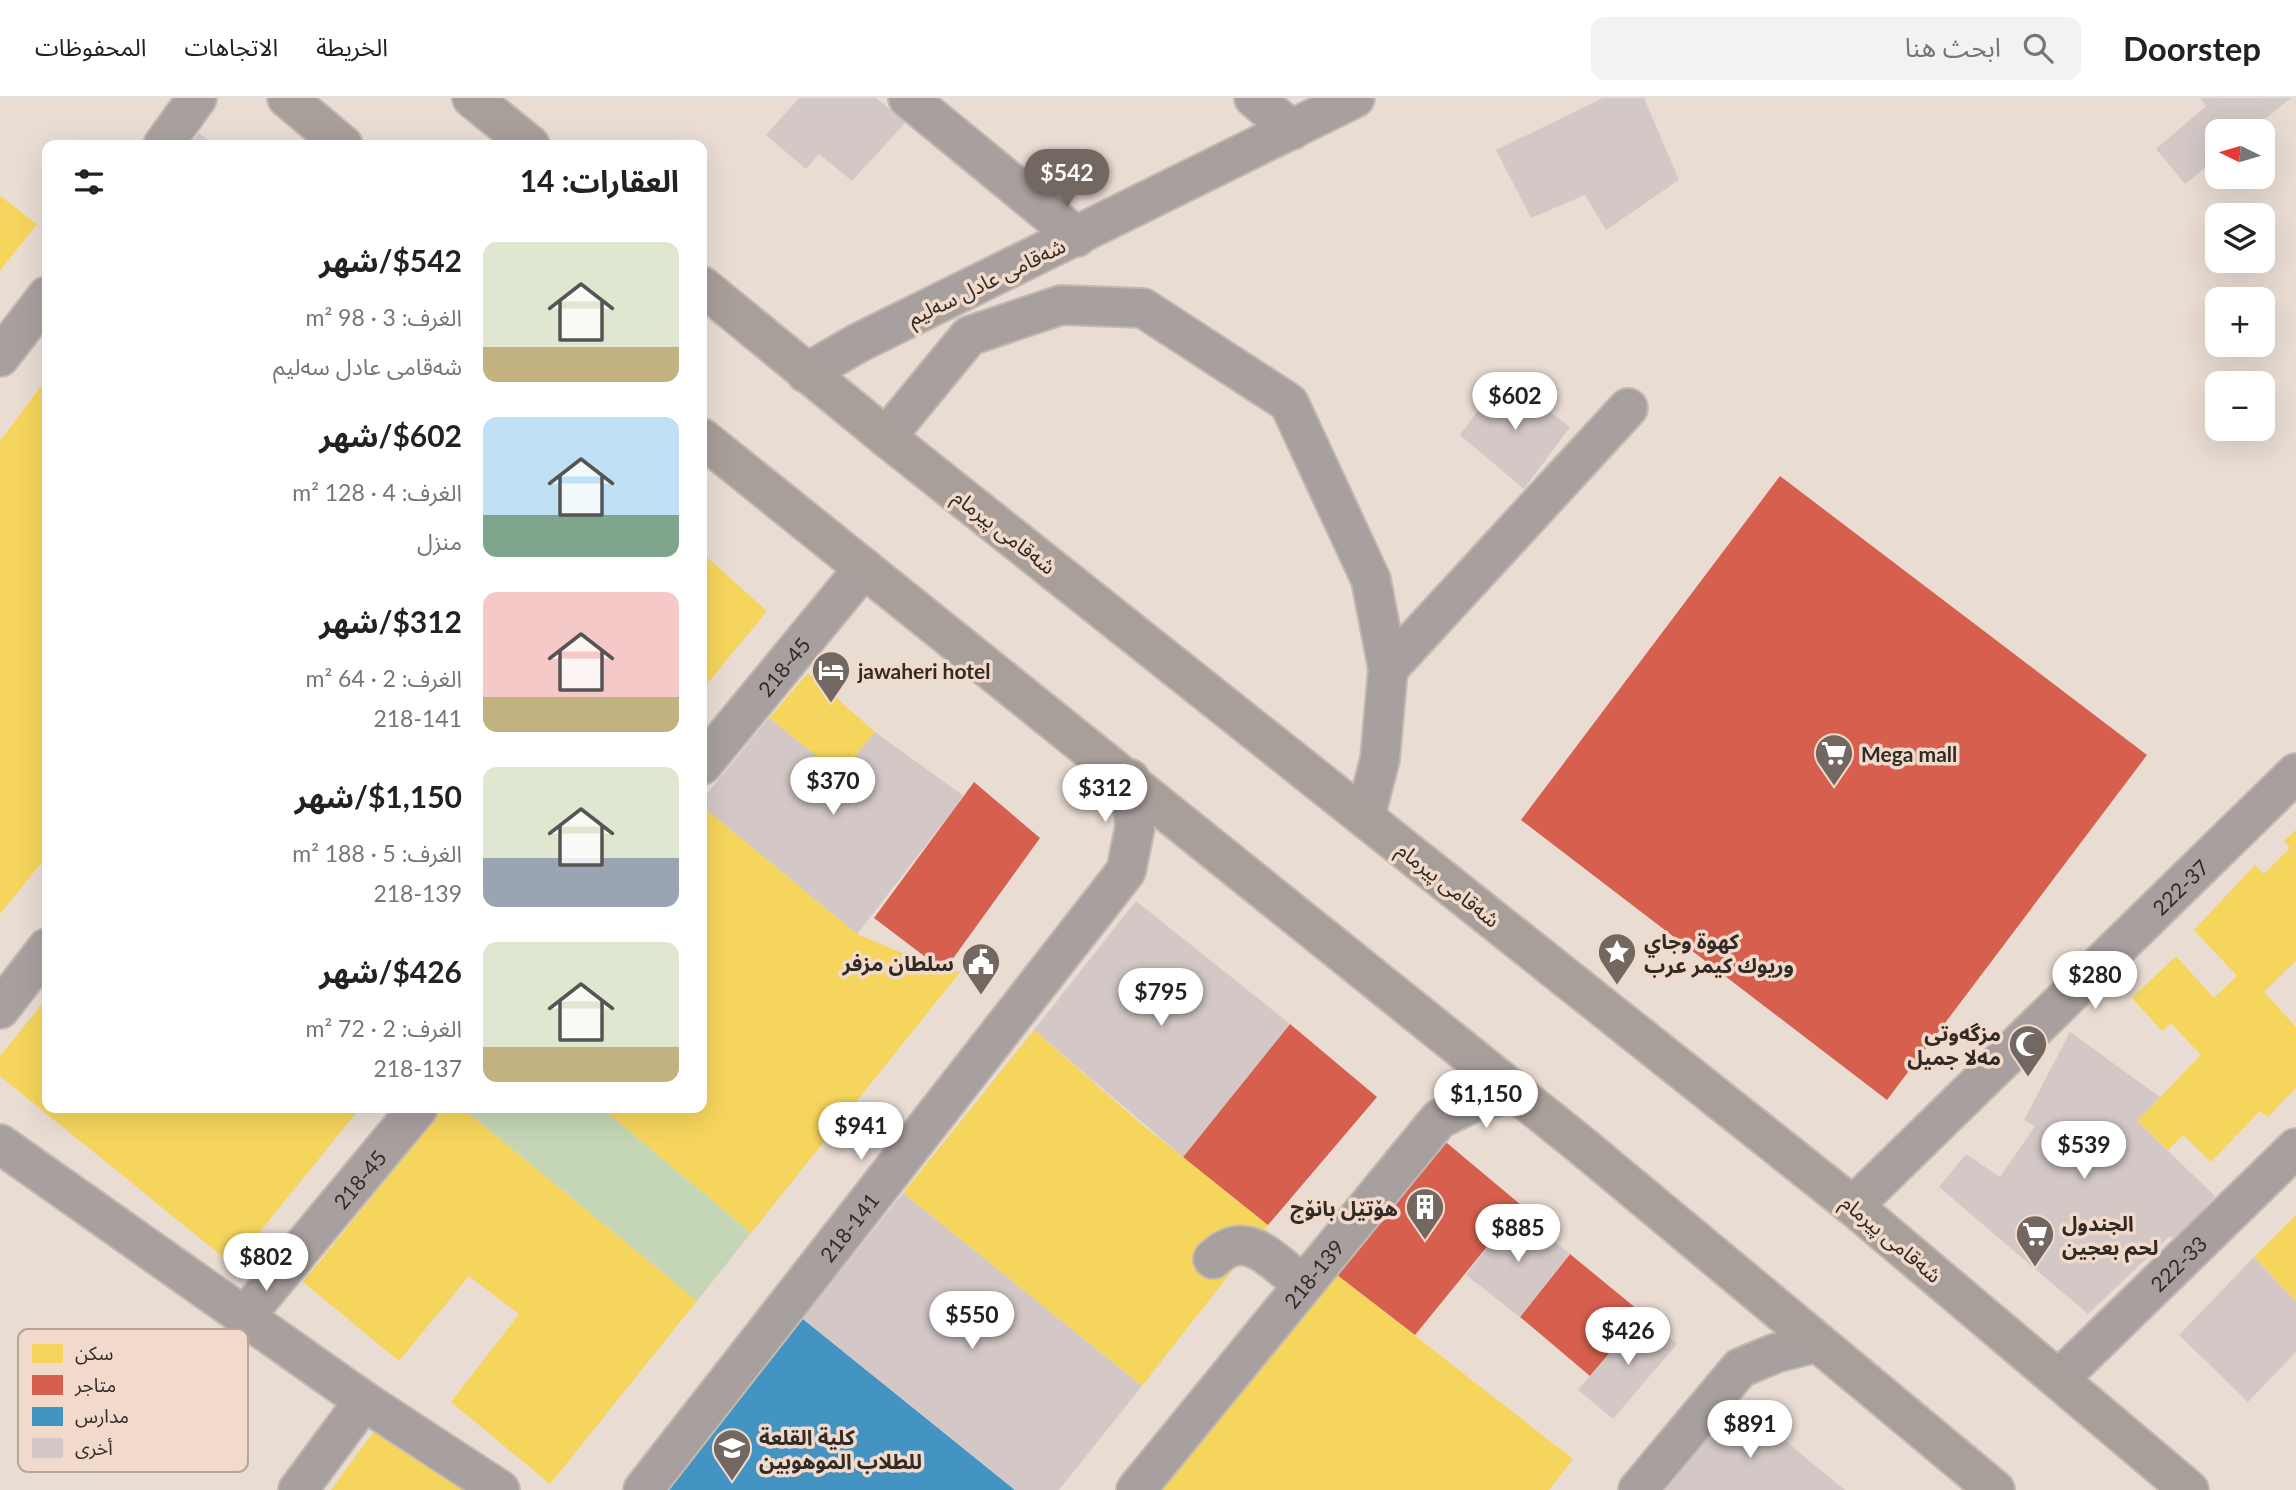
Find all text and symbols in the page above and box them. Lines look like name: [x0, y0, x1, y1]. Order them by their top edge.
search box: [1591, 17, 2081, 80]
text: Doorstep: [2123, 28, 2261, 68]
icon: search: [2019, 29, 2057, 67]
text: ابحث هنا: [1905, 31, 2001, 63]
text: المحفوظات: [35, 32, 146, 61]
text: الاتجاهات: [184, 32, 278, 61]
text: الخريطة: [316, 32, 388, 61]
north arrow: [2205, 119, 2275, 189]
map controls: [2205, 119, 2275, 441]
pin: $542: [1026, 150, 1108, 209]
text: $542: [1040, 158, 1094, 186]
text: العقارات: 14: [520, 162, 679, 198]
icon: filters: [70, 163, 108, 201]
button: layers: [2205, 203, 2275, 273]
street label: شەقامی عادل سەلیم: [903, 232, 1071, 334]
text: $542/شهر: [319, 242, 462, 278]
icon: home: [539, 270, 623, 354]
button: +: [2205, 287, 2275, 357]
text: الغرف: 3 · 98 m²: [306, 303, 462, 331]
text: شەقامی عادل سەلیم: [273, 352, 462, 380]
button: −: [2205, 371, 2275, 441]
pin: $602: [1474, 372, 1556, 432]
text: $602: [1488, 381, 1542, 409]
text: $602/شهر: [319, 417, 462, 453]
icon: home: [539, 445, 623, 529]
text: الغرف: 4 · 128 m²: [292, 478, 462, 506]
street label: شەقامی پیرمام: [946, 483, 1061, 583]
text: منزل: [417, 527, 462, 555]
text: $312/شهر: [319, 603, 462, 639]
icon: home: [539, 620, 623, 704]
street label: 218-45: [752, 632, 815, 701]
hotel icon: jawaheri hotel: [810, 649, 852, 704]
place label: jawaheri hotel: [857, 658, 990, 683]
text: الغرف: 2 · 64 m²: [306, 664, 462, 692]
text: 218-141: [373, 704, 462, 732]
supermarket icon: Mega mall: [1813, 732, 1855, 787]
place label: Mega mall: [1861, 741, 1957, 766]
pin: $370: [792, 758, 874, 817]
pin: $312: [1064, 764, 1146, 824]
text: $370: [806, 766, 860, 794]
text: $312: [1078, 773, 1132, 801]
text: $1,150/شهر: [295, 778, 462, 814]
icon: home: [539, 795, 623, 879]
street label: شەقامی پیرمام: [1390, 836, 1505, 936]
text: الغرف: 5 · 188 m²: [292, 839, 462, 867]
street label: 222-37: [2146, 854, 2213, 920]
text: 218-139: [373, 879, 462, 907]
place label: كهوة وجاي وريوك كيمر عرب: [1644, 928, 1794, 978]
place icon: كهوة وجاي وريوك كيمر عرب: [1596, 931, 1638, 986]
public building icon: سلطان مزفر: [960, 941, 1002, 996]
place label: سلطان مزفر: [841, 950, 954, 976]
pin: $280: [2054, 951, 2136, 1011]
text: $426/شهر: [319, 953, 462, 989]
text: $280: [2068, 960, 2122, 988]
pin: $795: [1120, 968, 1202, 1028]
icon: home: [539, 970, 623, 1054]
text: $795: [1134, 977, 1188, 1005]
text: الغرف: 2 · 72 m²: [306, 1014, 462, 1042]
place label: مزگەوتی مەلا جمیل: [1907, 1020, 2001, 1070]
mosque icon: مزگەوتی مەلا جمیل: [2007, 1023, 2049, 1078]
text: 218-137: [373, 1054, 462, 1082]
pin: $1,150: [1429, 1070, 1543, 1130]
text: $1,150: [1450, 1079, 1522, 1107]
pin: $941: [820, 1102, 902, 1162]
text: $941: [834, 1111, 888, 1139]
pin: $539: [2043, 1122, 2125, 1181]
text: $539: [2057, 1130, 2111, 1158]
street label: 218-45: [328, 1144, 391, 1213]
building icon: هۆتێل بانۆج: [1404, 1186, 1446, 1241]
street label: 218-141: [814, 1187, 883, 1266]
street label: شەقامی پیرمام: [1834, 1189, 1947, 1291]
place label: هۆتێل بانۆج: [1290, 1195, 1398, 1224]
pin: $885: [1477, 1204, 1559, 1264]
place label: الجندول لحم بعجين: [2062, 1210, 2158, 1263]
text: $885: [1491, 1213, 1545, 1241]
supermarket icon: الجندول لحم بعجين: [2014, 1213, 2056, 1268]
street label: 222-33: [2145, 1230, 2211, 1296]
pin: $802: [225, 1234, 307, 1293]
street label: 218-139: [1278, 1234, 1348, 1312]
text: $802: [239, 1242, 293, 1270]
pin: $550: [931, 1292, 1013, 1351]
text: $550: [945, 1300, 999, 1328]
pin: $426: [1587, 1308, 1669, 1367]
text: $426: [1601, 1316, 1655, 1344]
legend: [18, 1329, 248, 1472]
text: سكن: [75, 1341, 113, 1365]
text: متاجر: [74, 1373, 116, 1397]
pin: $891: [1709, 1400, 1791, 1460]
text: مدارس: [75, 1404, 129, 1428]
text: $891: [1723, 1409, 1777, 1437]
place label: کلیة القلعة للطلاب الموهوبین: [759, 1424, 922, 1474]
school or university icon: کلیة القلعة للطلاب الموهوبین: [711, 1427, 753, 1482]
text: أخرى: [75, 1436, 113, 1460]

